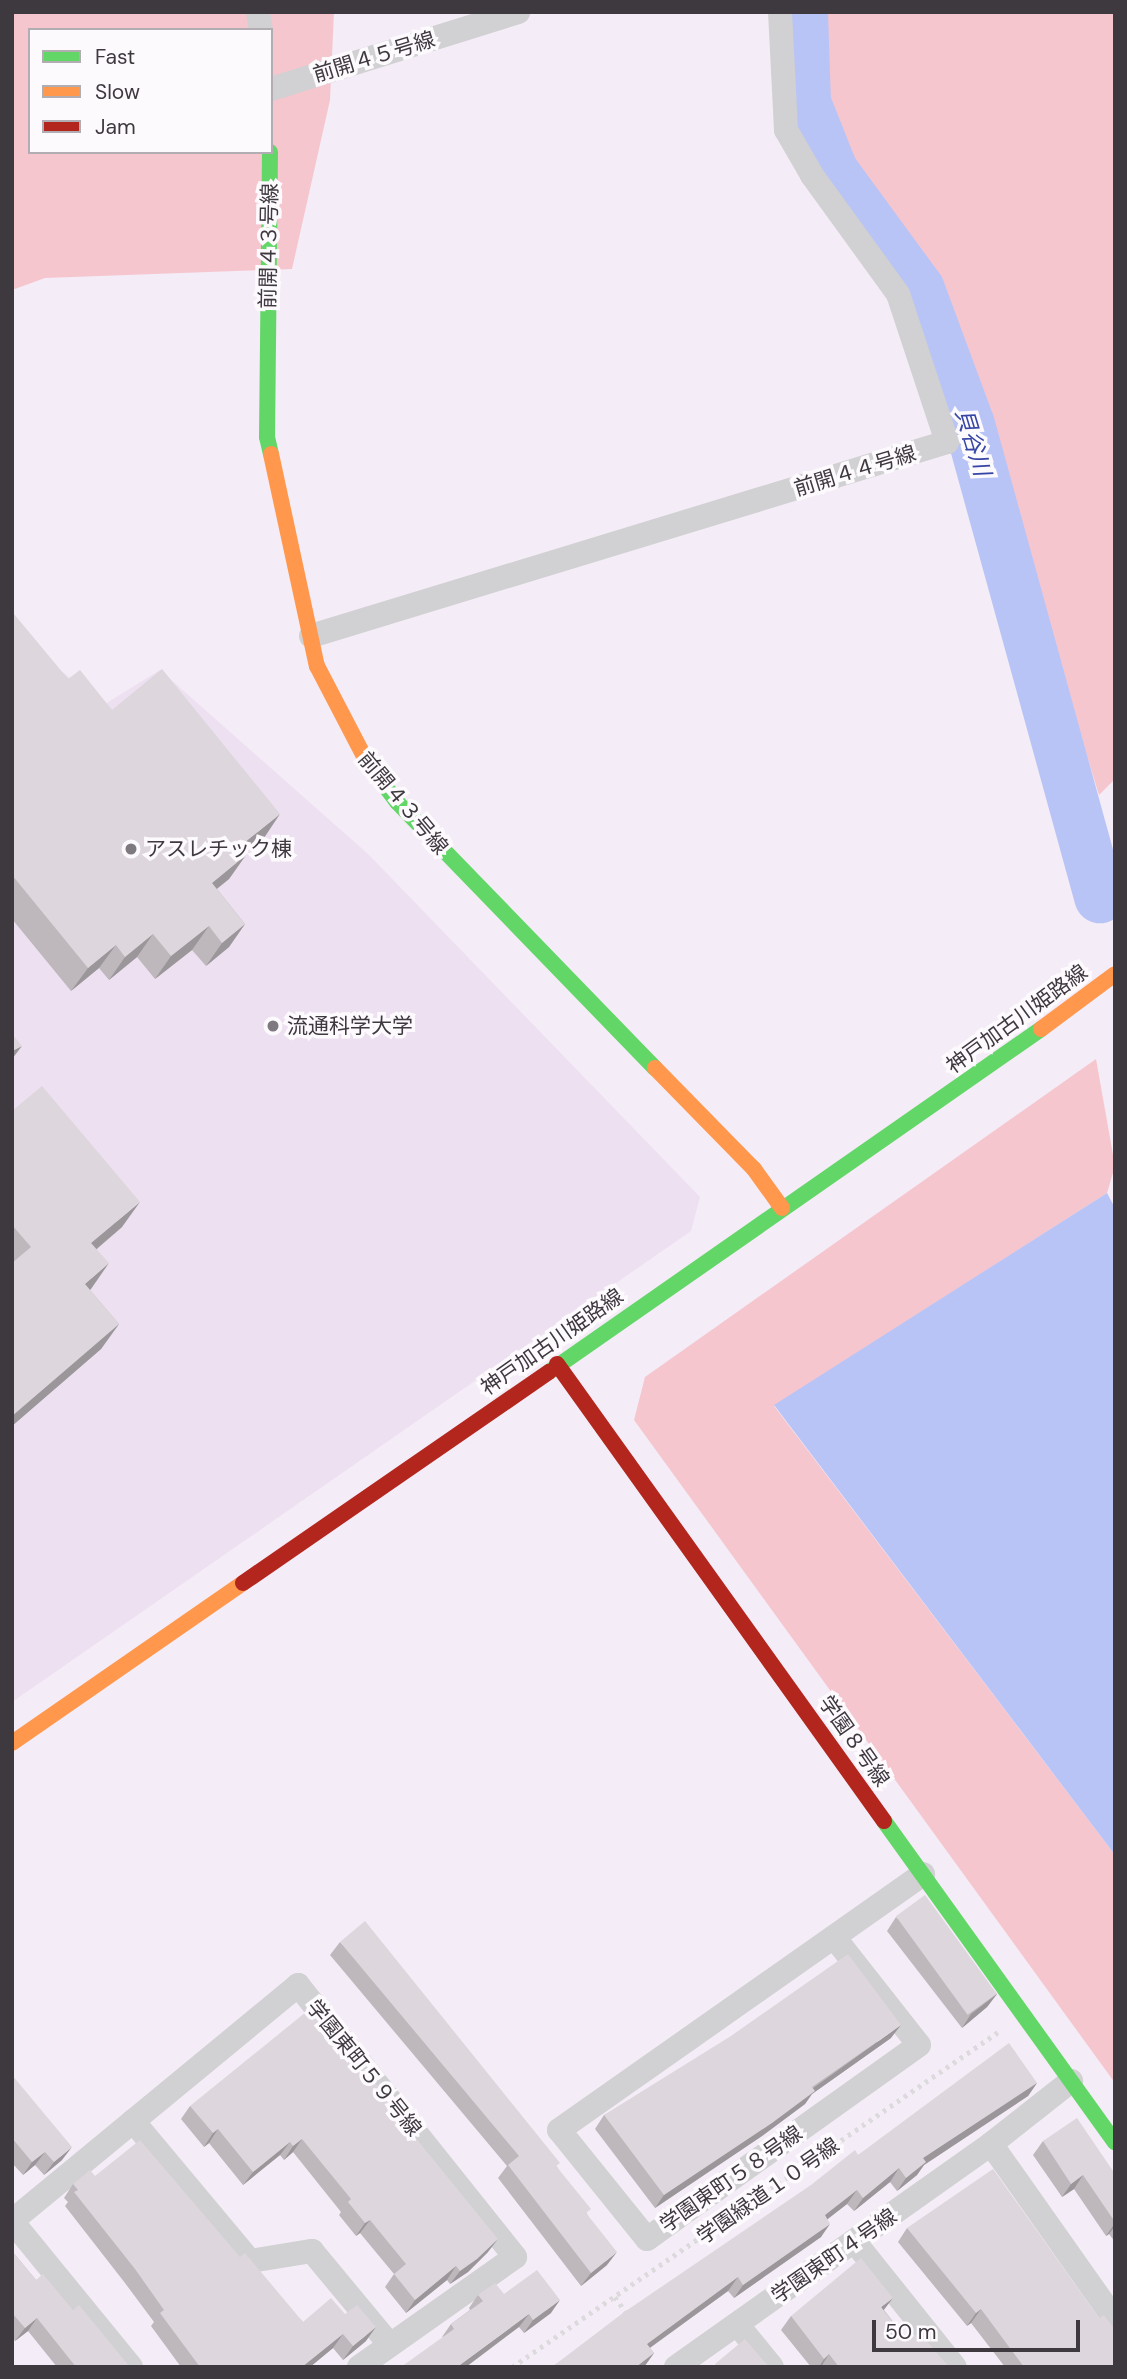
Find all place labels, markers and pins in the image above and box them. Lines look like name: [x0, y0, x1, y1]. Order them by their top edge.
place label: アスレチック棟: [145, 836, 292, 862]
marker: アスレチック棟: [123, 841, 139, 857]
place label: 流通科学大学: [287, 1013, 413, 1039]
marker: 流通科学大学: [265, 1018, 281, 1034]

